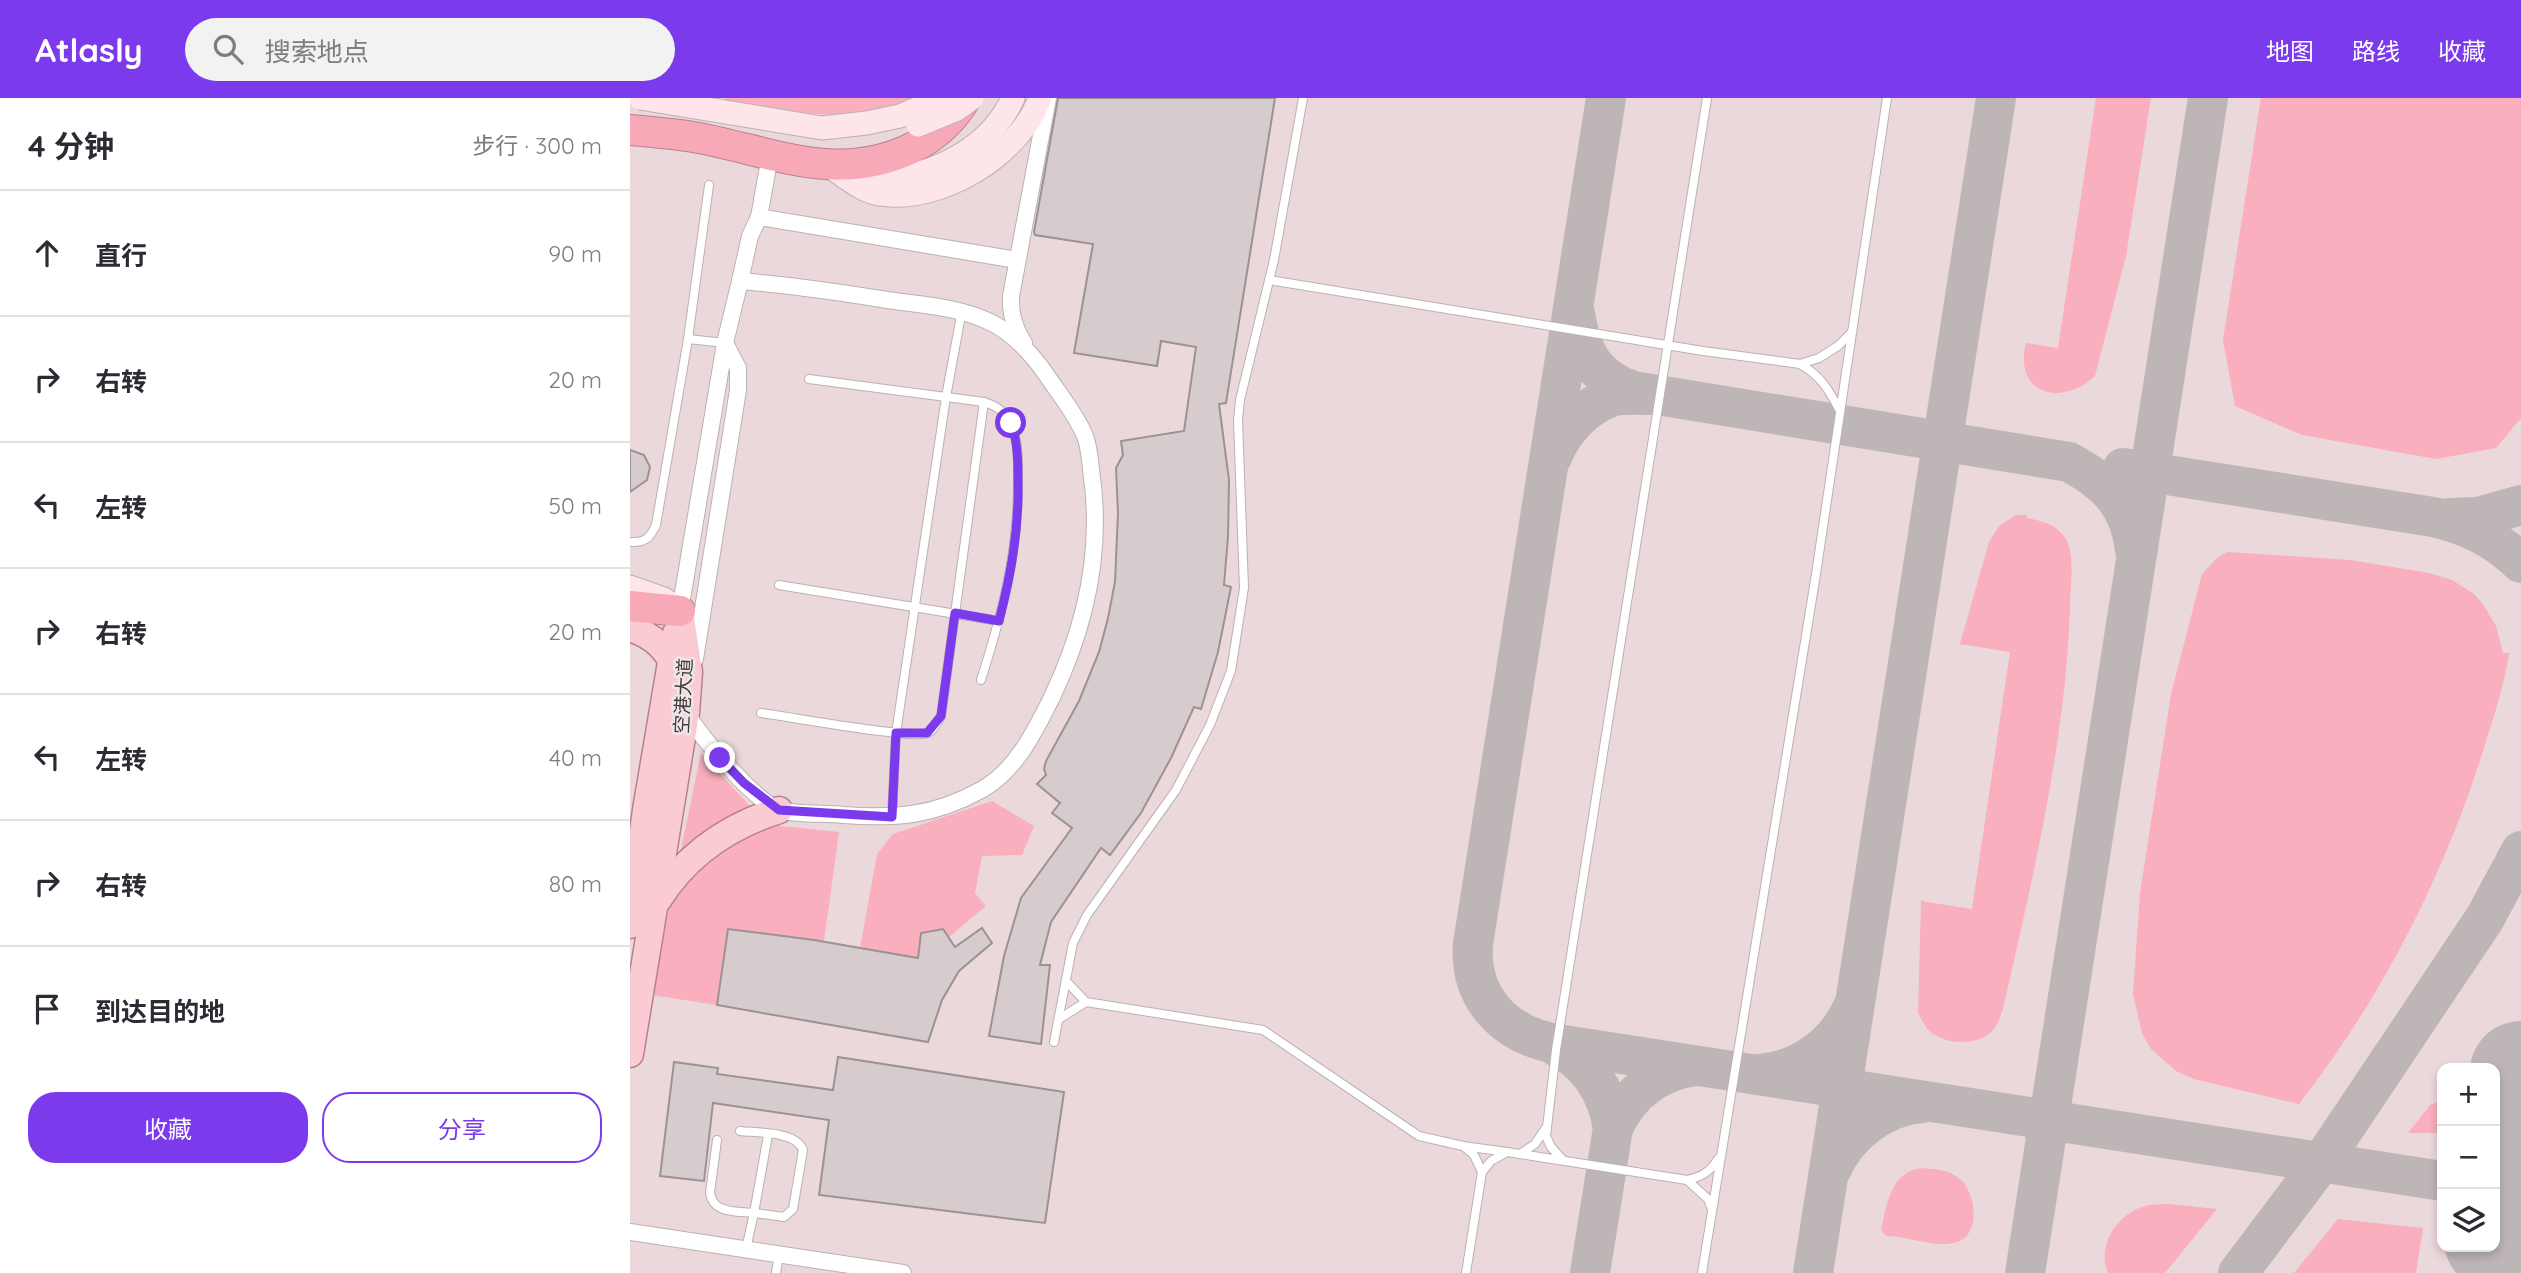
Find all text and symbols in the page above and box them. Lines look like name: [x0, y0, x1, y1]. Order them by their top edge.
search box: [185, 18, 675, 81]
text: Atlasly: [35, 29, 143, 70]
icon: search: [209, 30, 247, 68]
text: 搜索地点: [265, 35, 369, 68]
text: 地图: [2266, 36, 2314, 66]
text: 路线: [2352, 36, 2400, 66]
text: 收藏: [2438, 36, 2486, 66]
text: 4 分钟: [28, 127, 114, 165]
text: 步行 · 300 m: [472, 131, 602, 160]
icon: ahead: [28, 234, 66, 272]
text: 直行: [95, 239, 147, 272]
text: 90 m: [548, 239, 602, 268]
icon: right: [28, 360, 66, 398]
text: 右转: [95, 365, 147, 398]
text: 20 m: [548, 365, 602, 394]
route start: [995, 407, 1026, 438]
icon: left: [28, 486, 66, 524]
text: 左转: [95, 491, 147, 524]
text: 50 m: [549, 491, 602, 520]
icon: right: [28, 612, 66, 650]
text: 右转: [95, 617, 147, 650]
text: 20 m: [548, 617, 602, 646]
street label: 空港大道: [669, 657, 697, 735]
icon: left: [28, 738, 66, 776]
route end: [704, 742, 735, 773]
text: 左转: [95, 743, 147, 776]
text: 40 m: [549, 743, 602, 772]
icon: right: [28, 864, 66, 902]
text: 右转: [95, 869, 147, 902]
text: 80 m: [549, 869, 602, 898]
icon: arrive: [28, 990, 66, 1028]
text: 到达目的地: [95, 995, 225, 1028]
map controls: [2437, 1063, 2500, 1252]
button: +: [2437, 1063, 2500, 1126]
button: 收藏: [28, 1092, 308, 1163]
button: 分享: [322, 1092, 602, 1163]
button: −: [2437, 1126, 2500, 1189]
button: layers: [2437, 1189, 2500, 1252]

